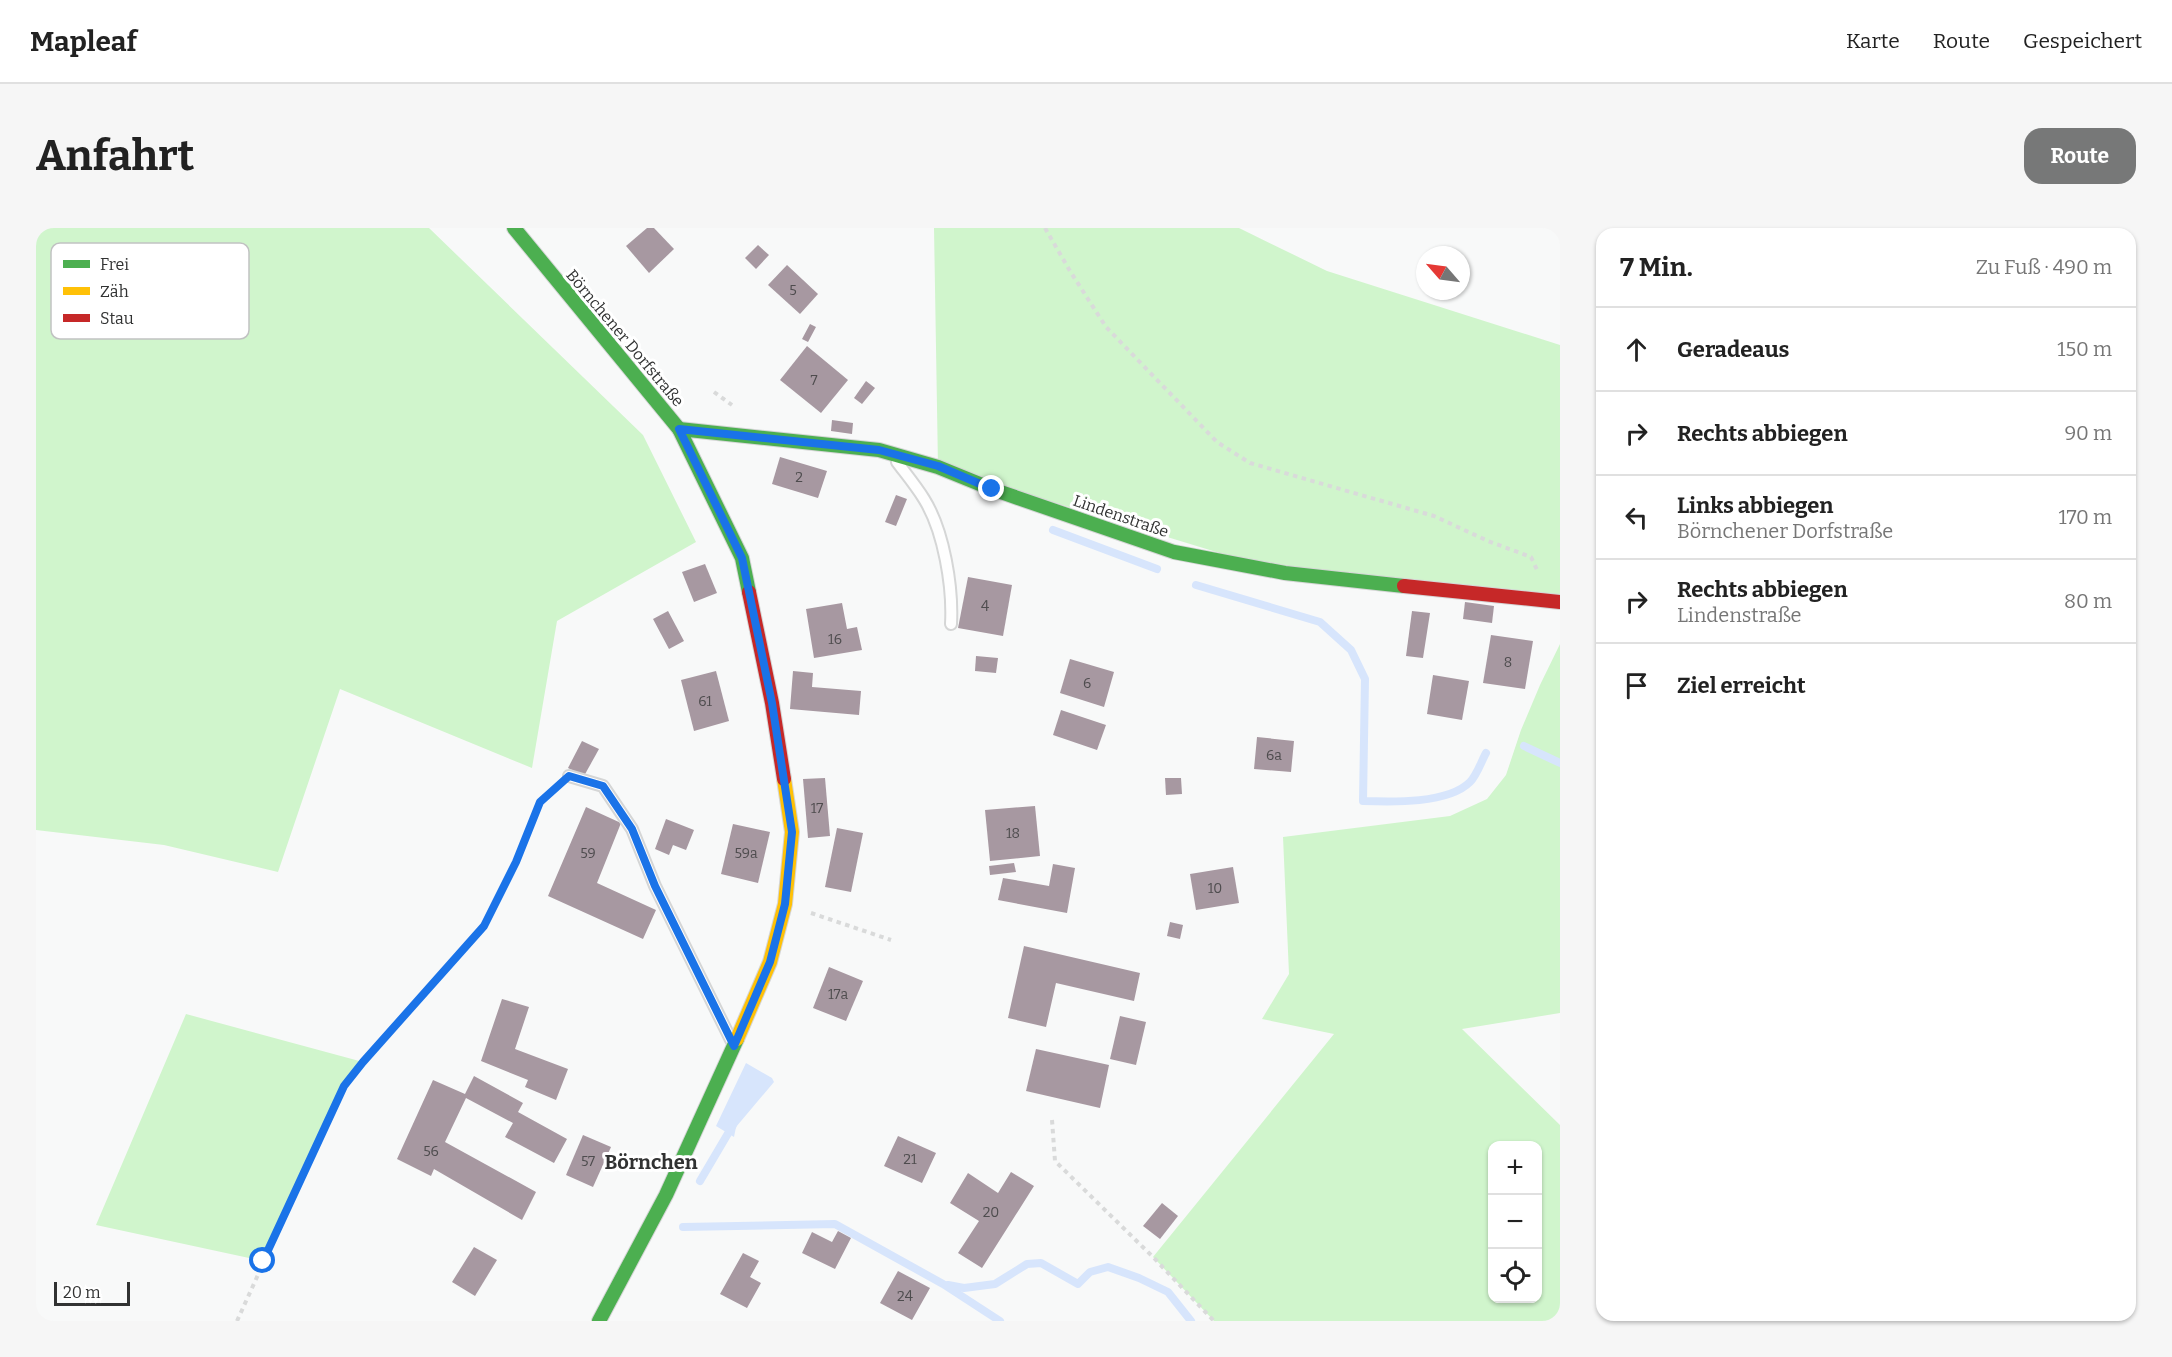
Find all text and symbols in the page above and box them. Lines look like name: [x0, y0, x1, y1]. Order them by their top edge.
text: Mapleaf: [30, 25, 137, 58]
text: Karte: [1846, 28, 1900, 54]
text: Route: [1933, 28, 1990, 54]
text: Gespeichert: [2023, 28, 2142, 54]
button: Route: [2024, 128, 2136, 184]
text: Anfahrt: [36, 131, 194, 181]
legend: [51, 243, 249, 339]
north arrow: [1416, 246, 1470, 300]
text: 7 Min.: [1620, 252, 1693, 283]
text: Frei: [100, 255, 129, 274]
text: Zu Fuß · 490 m: [1976, 255, 2112, 279]
street label: Börnchener Dorfstraße: [562, 266, 688, 410]
text: Zäh: [100, 282, 129, 301]
house number: 5: [789, 282, 797, 299]
text: Stau: [100, 309, 134, 328]
icon: ahead: [1620, 333, 1653, 366]
text: Geradeaus: [1677, 336, 1789, 363]
text: 150 m: [2057, 337, 2112, 361]
house number: 7: [810, 372, 818, 389]
icon: right: [1620, 417, 1653, 450]
text: Rechts abbiegen: [1677, 420, 1848, 447]
text: 90 m: [2064, 421, 2112, 445]
house number: 2: [795, 469, 803, 486]
route end: [978, 475, 1004, 501]
street label: Lindenstraße: [1071, 491, 1171, 541]
text: Links abbiegen: [1677, 492, 1834, 519]
icon: left: [1620, 501, 1653, 534]
text: 170 m: [2059, 505, 2112, 529]
text: Börnchener Dorfstraße: [1677, 519, 1893, 543]
text: Rechts abbiegen: [1677, 576, 1848, 603]
icon: right: [1620, 585, 1653, 618]
text: 80 m: [2064, 589, 2112, 613]
house number: 4: [981, 598, 989, 615]
text: Lindenstraße: [1677, 603, 1802, 627]
house number: 16: [828, 631, 842, 648]
house number: 8: [1504, 654, 1512, 671]
icon: arrive: [1620, 669, 1653, 702]
text: Ziel erreicht: [1677, 672, 1806, 699]
house number: 6: [1083, 675, 1091, 692]
house number: 61: [698, 693, 712, 710]
house number: 6a: [1266, 747, 1282, 764]
house number: 17: [811, 800, 823, 817]
house number: 18: [1006, 825, 1020, 842]
house number: 59: [580, 845, 596, 862]
house number: 59a: [734, 845, 758, 862]
house number: 10: [1208, 880, 1222, 897]
house number: 17a: [828, 986, 848, 1003]
map controls: [1488, 1141, 1542, 1303]
button: +: [1488, 1141, 1542, 1195]
house number: 56: [423, 1143, 439, 1160]
district label: Börnchen: [604, 1150, 698, 1174]
house number: 21: [903, 1151, 917, 1168]
house number: 57: [581, 1153, 595, 1170]
button: −: [1488, 1195, 1542, 1249]
house number: 20: [983, 1204, 999, 1221]
route start: [249, 1247, 275, 1273]
button: locate: [1488, 1249, 1542, 1303]
scale bar: [54, 1279, 130, 1306]
text: 20 m: [63, 1283, 100, 1302]
house number: 24: [897, 1288, 913, 1305]

